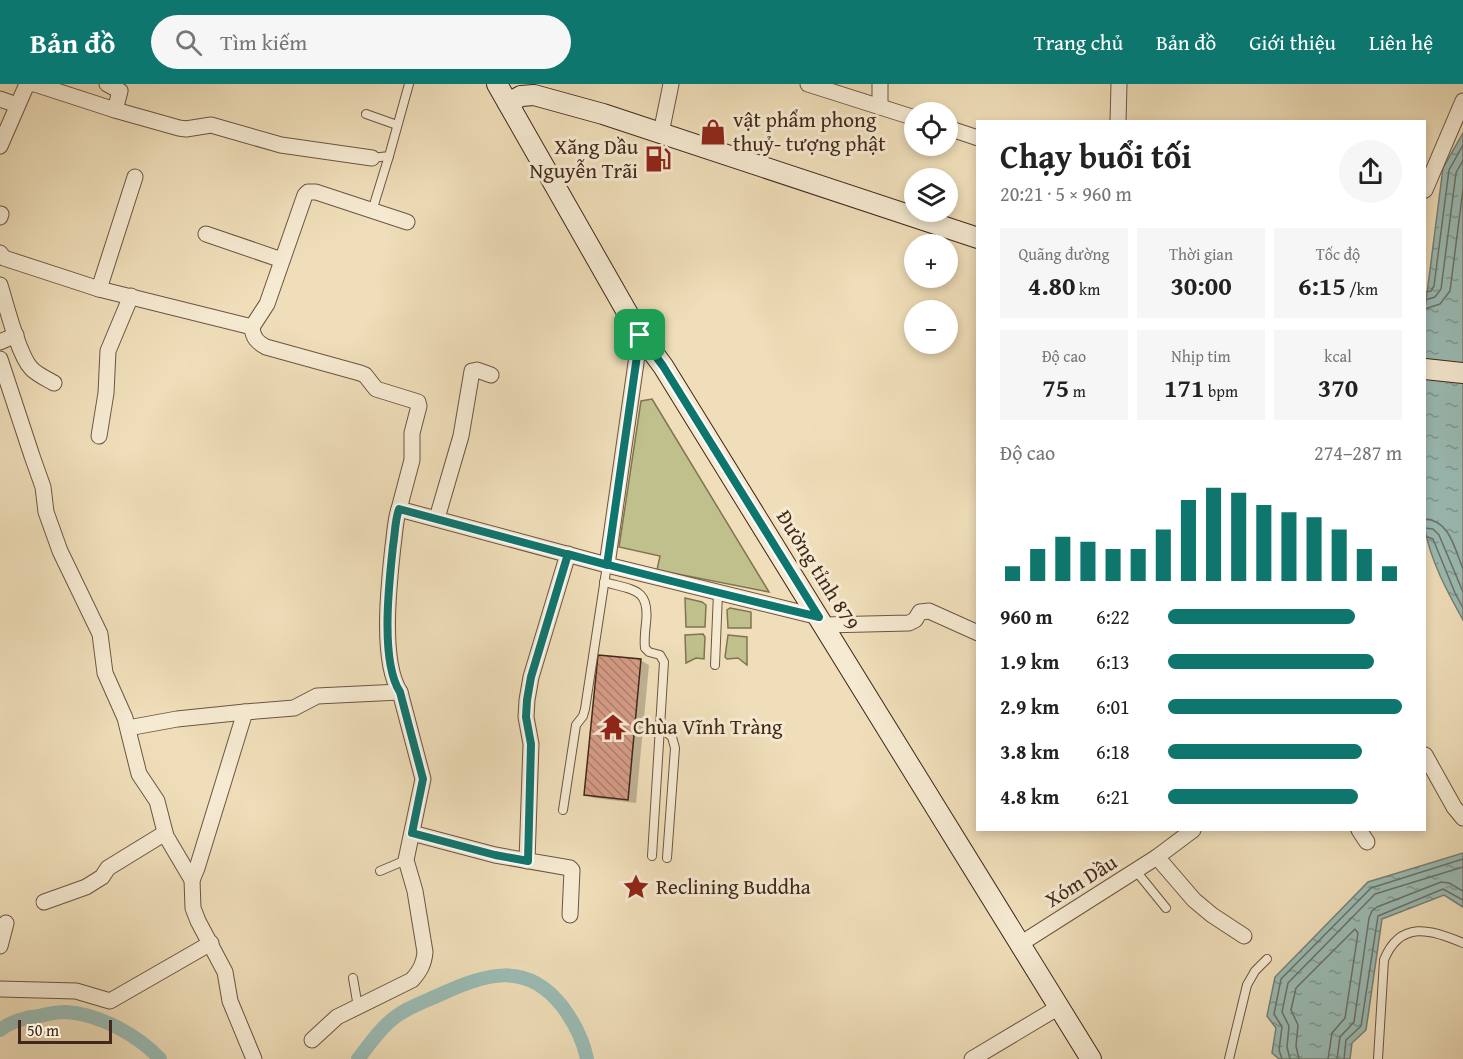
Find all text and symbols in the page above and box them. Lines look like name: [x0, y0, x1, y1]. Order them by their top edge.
search box: [151, 15, 571, 69]
text: Bản đồ: [30, 22, 115, 63]
icon: search: [172, 26, 205, 59]
text: Tìm kiếm: [220, 26, 307, 58]
text: Trang chủ: [1034, 27, 1123, 58]
text: Bản đồ: [1156, 27, 1216, 58]
text: Giới thiệu: [1249, 27, 1336, 58]
text: Liên hệ: [1369, 27, 1433, 58]
map controls: [904, 102, 958, 354]
button: locate: [904, 102, 958, 156]
place label: vật phẩm phong thuỷ- tượng phật: [733, 104, 886, 159]
shop icon: vật phẩm phong thuỷ- tượng phật: [698, 117, 728, 147]
place label: Xăng Dầu Nguyễn Trãi: [529, 131, 639, 186]
text: Chạy buổi tối: [1000, 132, 1192, 180]
button: share: [1339, 140, 1402, 203]
fuel station icon: Xăng Dầu Nguyễn Trãi: [643, 144, 673, 174]
button: layers: [904, 168, 958, 222]
text: 20:21 · 5 × 960 m: [1000, 179, 1132, 208]
button: +: [904, 234, 958, 288]
text: Quãng đường: [1019, 242, 1109, 266]
text: Thời gian: [1169, 242, 1233, 266]
text: Tốc độ: [1316, 242, 1360, 266]
text: 4.80: [1028, 266, 1076, 305]
text: 30:00: [1170, 266, 1232, 305]
text: 6:15: [1298, 266, 1346, 305]
text: km: [1076, 277, 1100, 301]
text: /km: [1346, 277, 1378, 301]
button: −: [904, 300, 958, 354]
pin: [614, 309, 665, 360]
icon: arrive: [623, 318, 656, 351]
text: Độ cao: [1042, 344, 1086, 368]
text: Nhịp tim: [1171, 344, 1231, 368]
text: kcal: [1324, 344, 1352, 368]
text: 75: [1042, 368, 1069, 407]
text: 171: [1164, 368, 1204, 407]
text: 370: [1318, 368, 1358, 407]
text: m: [1069, 379, 1086, 403]
text: bpm: [1204, 379, 1238, 403]
text: Độ cao: [1000, 438, 1055, 467]
text: 274–287 m: [1314, 438, 1402, 467]
street label: Đường tỉnh 879: [769, 504, 868, 636]
text: 960 m: [1000, 602, 1053, 631]
text: 6:22: [1096, 602, 1130, 631]
text: 1.9 km: [1000, 647, 1059, 676]
text: 6:13: [1096, 647, 1130, 676]
text: 2.9 km: [1000, 692, 1059, 721]
text: 6:01: [1096, 692, 1130, 721]
place label: Chùa Vĩnh Tràng: [633, 711, 783, 742]
temple icon: Chùa Vĩnh Tràng: [598, 712, 628, 742]
text: 3.8 km: [1000, 737, 1059, 766]
text: 6:18: [1096, 737, 1130, 766]
text: 4.8 km: [1000, 782, 1059, 811]
text: 6:21: [1096, 782, 1130, 811]
street label: Xóm Dầu: [1039, 846, 1123, 915]
place label: Reclining Buddha: [656, 871, 811, 902]
place icon: Reclining Buddha: [621, 872, 651, 902]
scale bar: [18, 1017, 112, 1044]
text: 50 m: [27, 1018, 59, 1042]

